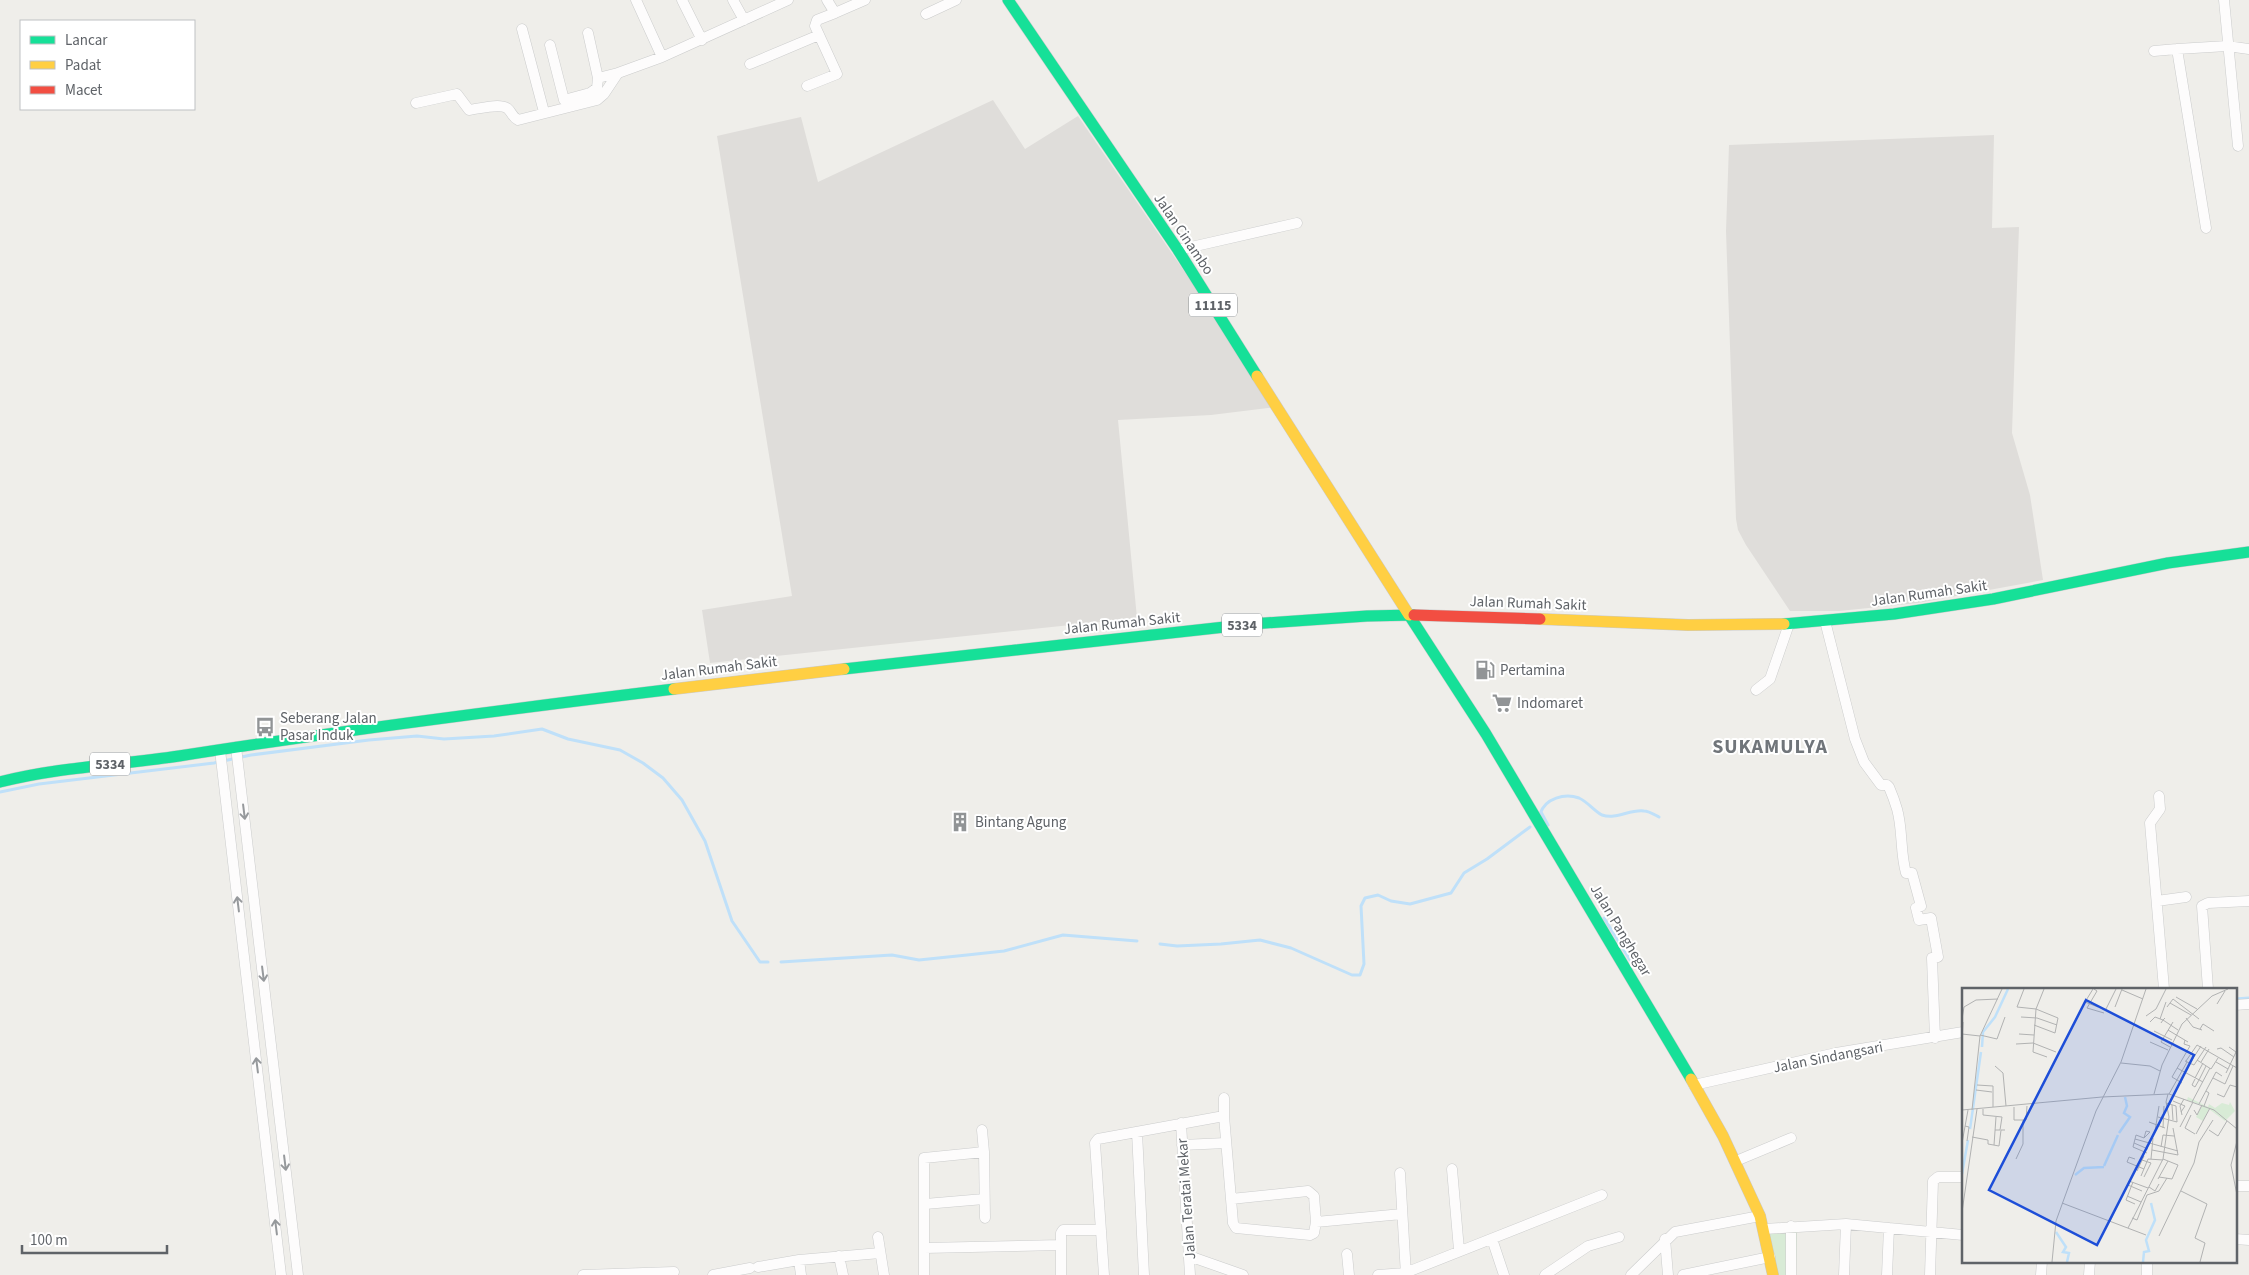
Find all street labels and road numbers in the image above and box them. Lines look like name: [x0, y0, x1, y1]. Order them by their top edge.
street label: Jalan Cinambo: [1149, 189, 1219, 279]
road number: 11115: [1189, 294, 1237, 316]
street label: Jalan Rumah Sakit: [1870, 575, 1988, 612]
street label: Jalan Rumah Sakit: [1469, 591, 1587, 616]
street label: Jalan Rumah Sakit: [1063, 607, 1181, 640]
road number: 5334: [1222, 614, 1262, 636]
street label: Jalan Rumah Sakit: [660, 651, 778, 686]
road number: 5334: [90, 752, 130, 776]
street label: Jalan Panghegar: [1585, 880, 1657, 981]
street label: Jalan Sindangsari: [1771, 1037, 1885, 1078]
street label: Jalan Teratai Mekar: [1172, 1137, 1201, 1260]

